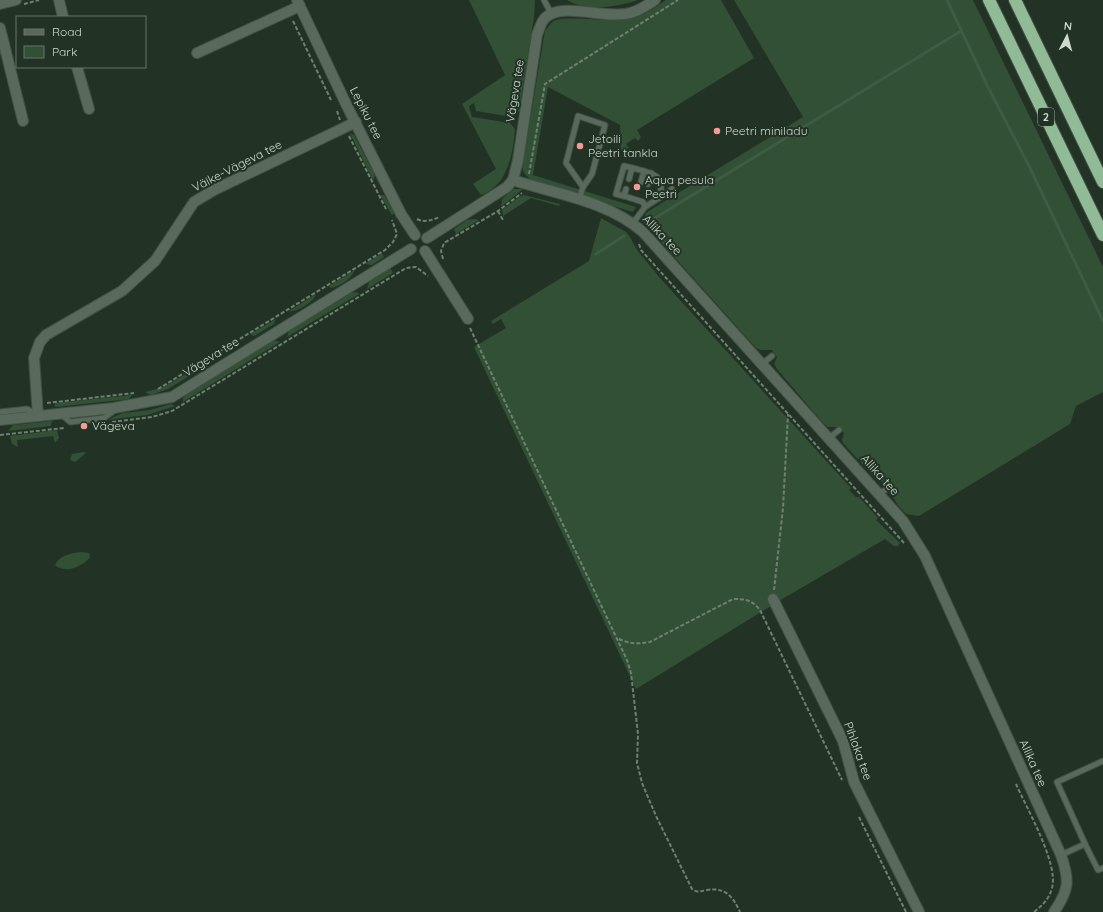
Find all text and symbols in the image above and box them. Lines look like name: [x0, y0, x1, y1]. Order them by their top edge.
legend: [16, 16, 146, 68]
north arrow: [1047, 16, 1087, 56]
text: N: [1063, 19, 1073, 33]
text: Road: [52, 24, 82, 39]
text: Park: [52, 44, 77, 59]
street label: Vägeva tee: [502, 58, 527, 123]
street label: Lepiku tee: [347, 84, 386, 142]
road number: 2: [1038, 108, 1054, 126]
place label: Peetri miniladu: [725, 123, 807, 138]
marker: Peetri miniladu: [712, 126, 722, 136]
place label: Jetoili Peetri tankla: [588, 131, 658, 160]
street label: Väike-Vägeva tee: [189, 136, 284, 195]
marker: Jetoili Peetri tankla: [575, 141, 585, 151]
place label: Aqua pesula Peetri: [645, 172, 714, 201]
marker: Aqua pesula Peetri: [632, 182, 642, 192]
street label: Allika tee: [639, 211, 685, 258]
street label: Vägeva tee: [180, 333, 242, 380]
place label: Vägeva: [92, 418, 135, 433]
marker: Vägeva: [79, 421, 89, 431]
street label: Allika tee: [858, 451, 903, 499]
street label: Pihlaka tee: [841, 720, 876, 782]
street label: Allika tee: [1016, 737, 1051, 789]

